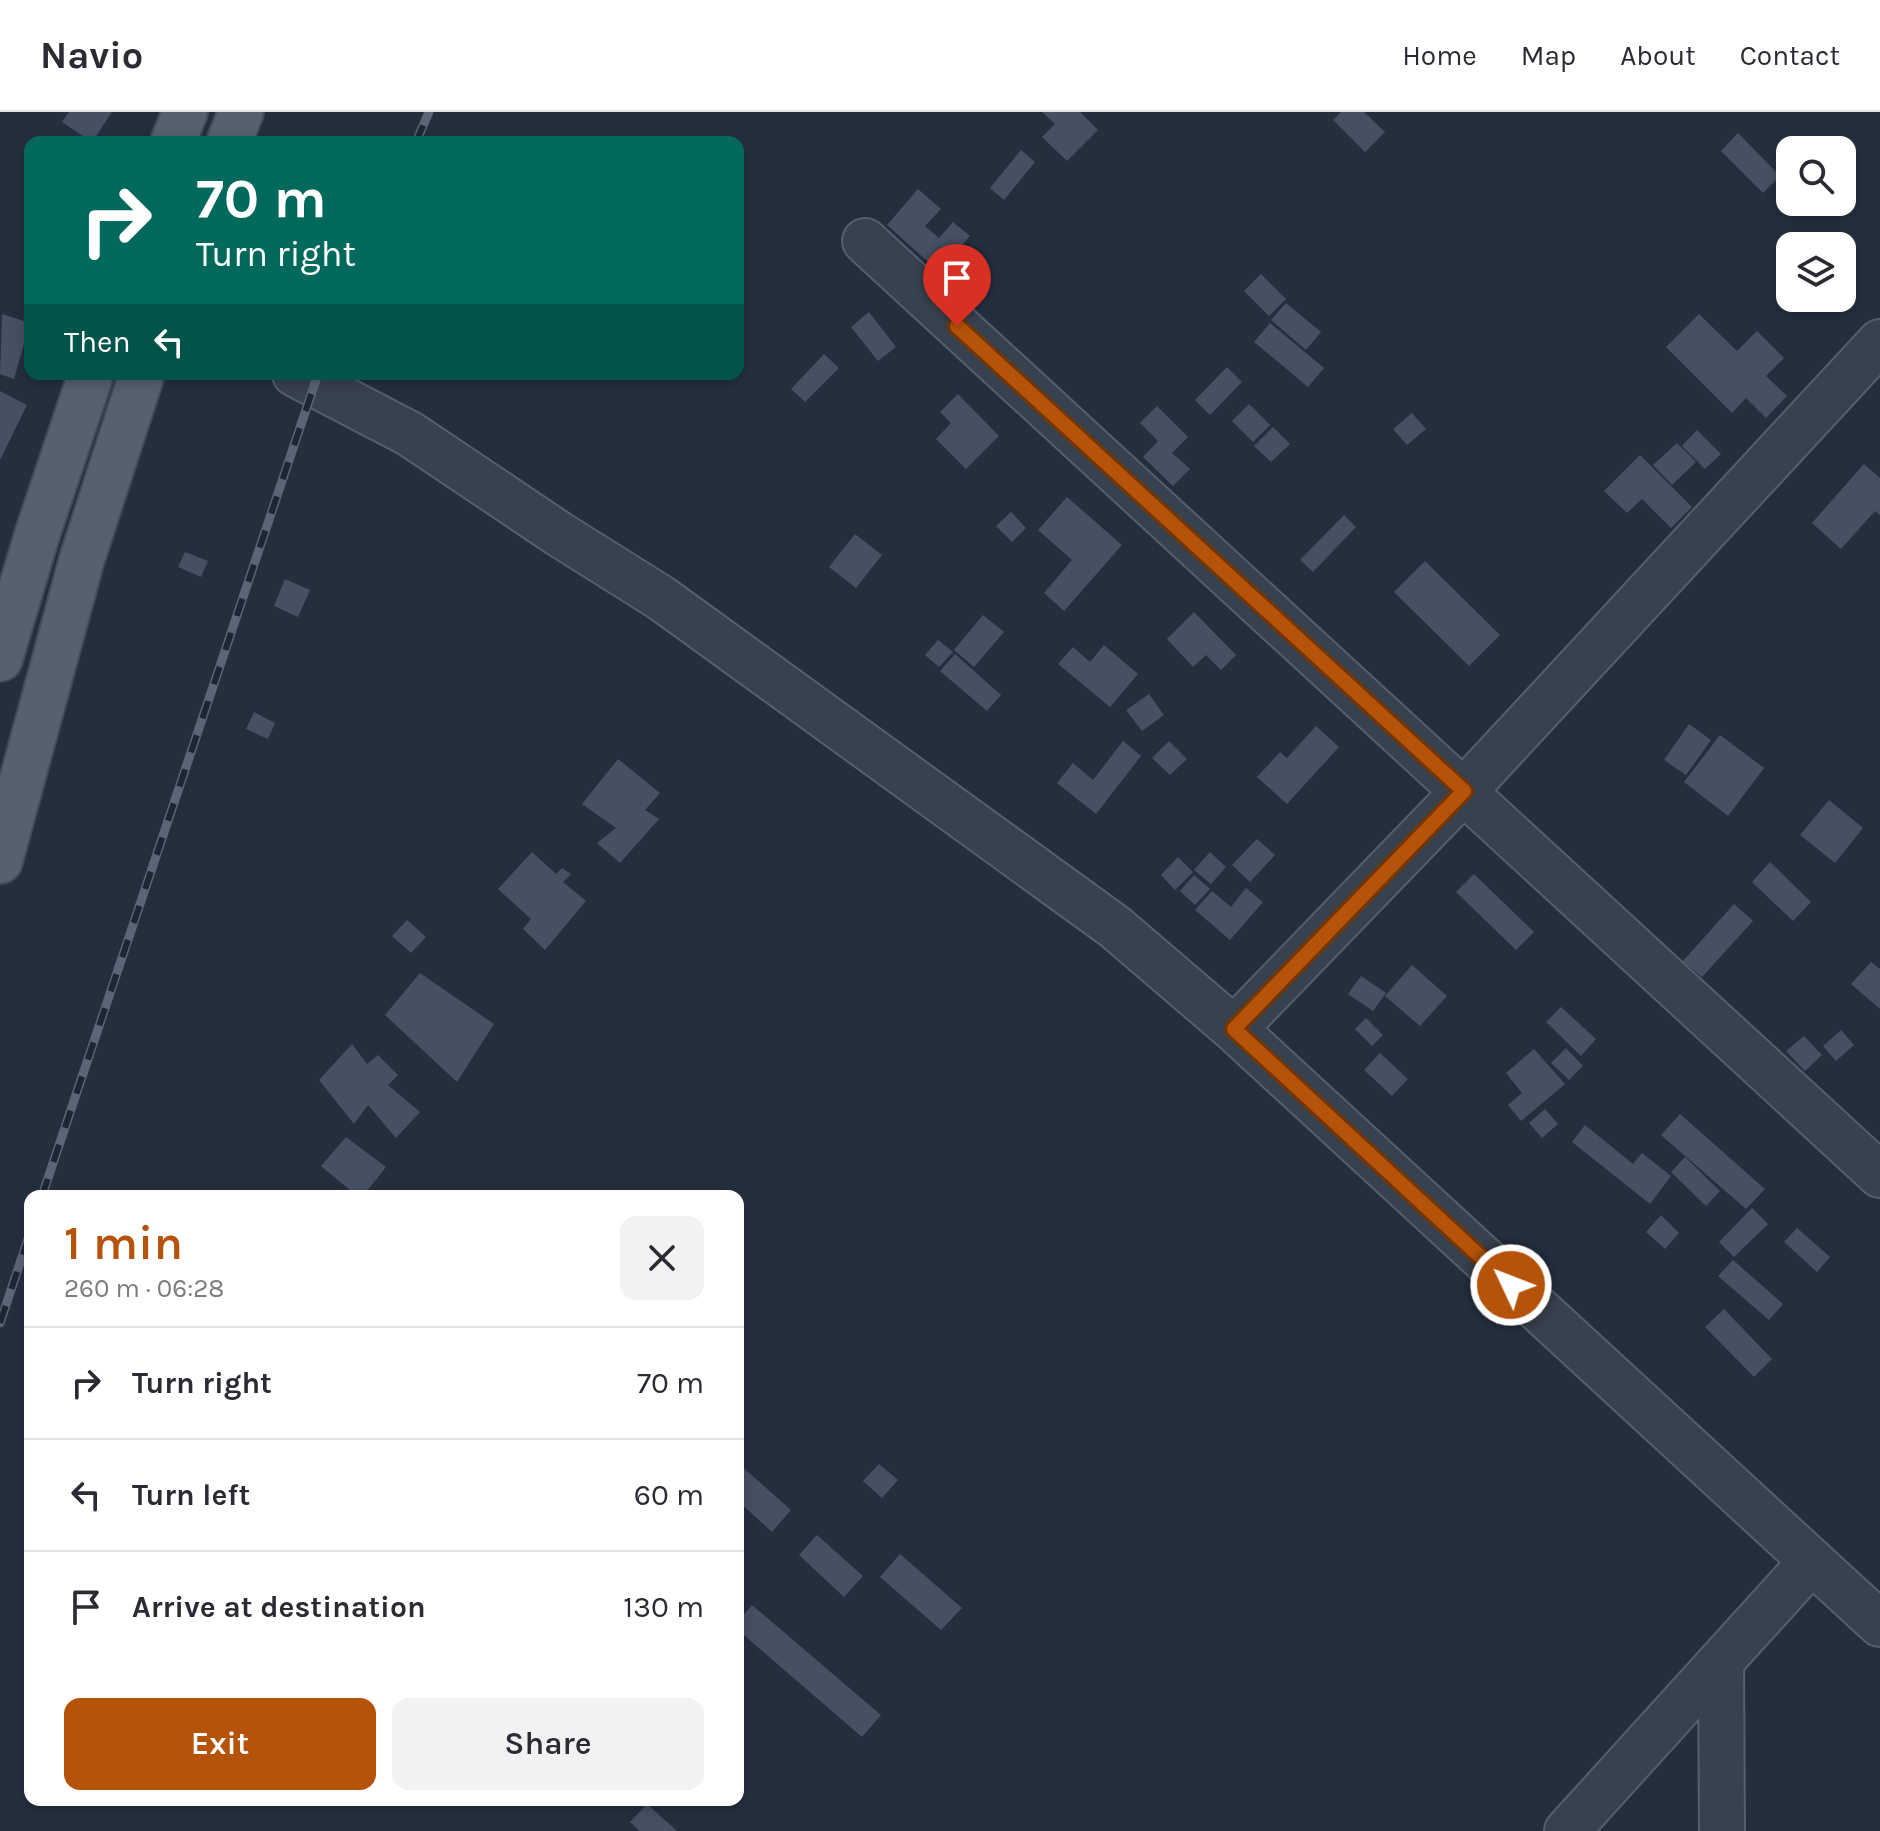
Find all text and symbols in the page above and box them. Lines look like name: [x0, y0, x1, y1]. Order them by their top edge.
text: Navio: [40, 33, 143, 78]
text: Home: [1402, 39, 1477, 72]
text: Map: [1521, 39, 1576, 72]
text: About: [1620, 39, 1696, 72]
text: Contact: [1740, 39, 1840, 72]
map controls: [1776, 136, 1856, 312]
button: search: [1776, 136, 1856, 216]
text: 70 m: [196, 166, 327, 231]
icon: right: [64, 168, 168, 272]
button: layers: [1776, 232, 1856, 312]
text: Turn right: [196, 233, 356, 275]
pin: [923, 244, 991, 326]
icon: arrive: [935, 256, 979, 300]
icon: left: [147, 320, 191, 364]
text: Then: [64, 324, 131, 360]
text: 1 min: [64, 1215, 183, 1271]
button: close: [620, 1216, 704, 1300]
position arrow: [1469, 1243, 1553, 1327]
text: 260 m · 06:28: [64, 1273, 224, 1304]
icon: right: [64, 1361, 108, 1405]
text: Turn right: [132, 1365, 272, 1401]
text: 70 m: [637, 1365, 704, 1401]
icon: left: [64, 1473, 108, 1517]
text: Turn left: [132, 1477, 250, 1513]
text: 60 m: [634, 1477, 704, 1513]
icon: arrive: [64, 1585, 108, 1629]
text: Arrive at destination: [132, 1589, 426, 1625]
text: 130 m: [623, 1589, 704, 1625]
button: Exit: [64, 1698, 376, 1790]
button: Share: [392, 1698, 704, 1790]

